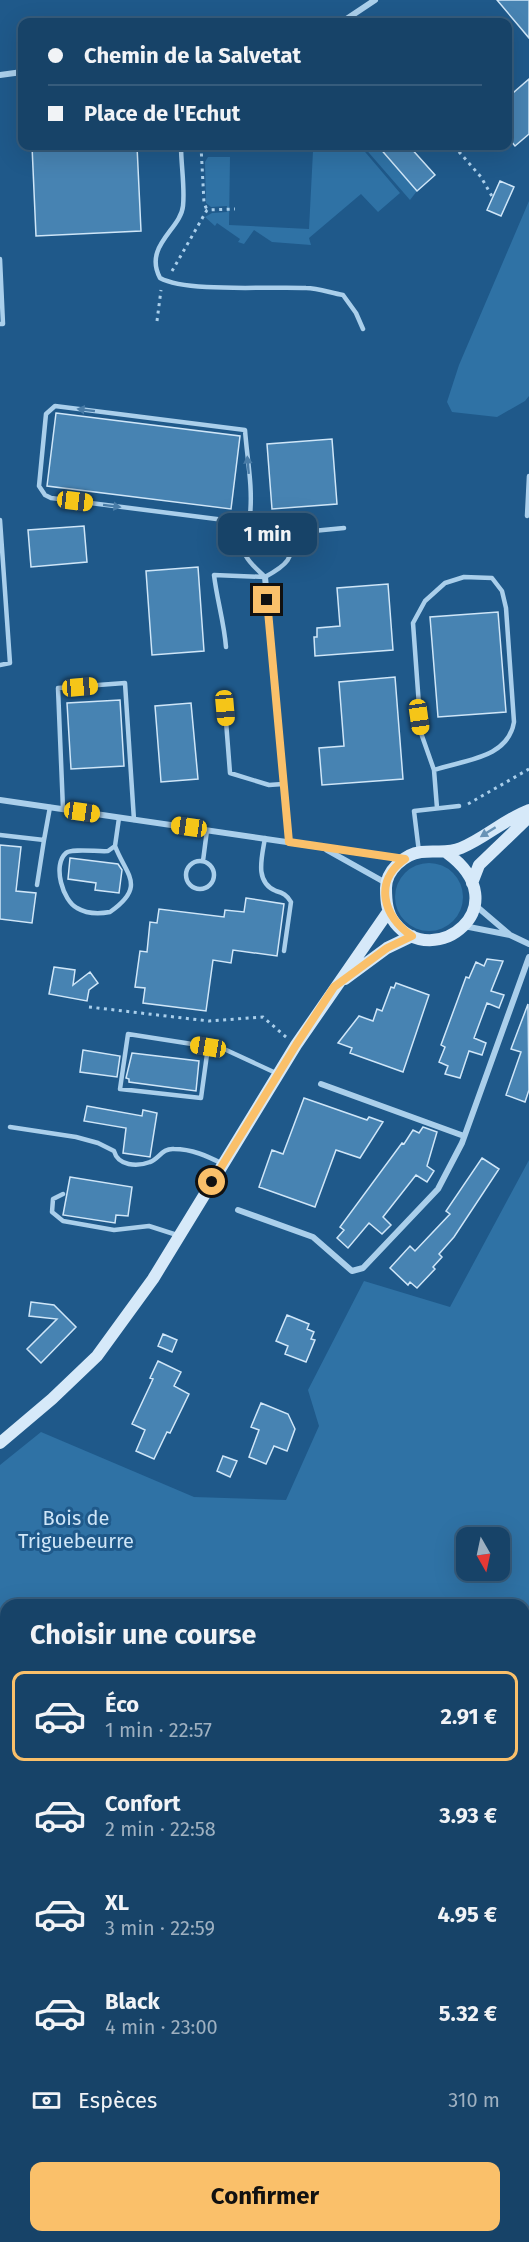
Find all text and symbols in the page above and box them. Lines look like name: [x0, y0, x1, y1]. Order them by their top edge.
text: Chemin de la Salvetat: [84, 42, 301, 69]
text: Place de l'Echut: [84, 100, 240, 127]
one-way arrow: [76, 405, 95, 415]
one-way arrow: [243, 456, 253, 475]
car: [56, 490, 94, 512]
one-way arrow: [103, 501, 122, 510]
callout: 1 min: [218, 513, 316, 555]
text: 1 min: [243, 522, 292, 546]
route end: [253, 586, 280, 613]
car: [61, 676, 99, 698]
car: [214, 689, 236, 727]
car: [408, 698, 430, 736]
car: [63, 801, 101, 823]
car: [170, 816, 208, 838]
one-way arrow: [480, 826, 496, 837]
car: [189, 1035, 227, 1059]
route start: [198, 1168, 225, 1195]
park label: Bois de Triguebeurre: [18, 1506, 134, 1553]
north arrow: [456, 1527, 510, 1581]
map controls: [456, 1527, 510, 1581]
text: Choisir une course: [30, 1619, 256, 1651]
icon: car: [33, 1689, 87, 1743]
text: Éco: [105, 1691, 139, 1718]
text: 2.91 €: [441, 1703, 497, 1730]
text: 1 min · 22:57: [105, 1718, 212, 1742]
icon: car: [33, 1788, 87, 1842]
text: Confort: [105, 1790, 181, 1817]
text: 3.93 €: [439, 1802, 497, 1829]
text: 2 min · 22:58: [105, 1817, 216, 1841]
icon: car: [33, 1887, 87, 1941]
text: XL: [105, 1889, 129, 1916]
text: 4.95 €: [437, 1901, 497, 1928]
text: 3 min · 22:59: [105, 1916, 215, 1940]
icon: car: [33, 1986, 87, 2040]
text: Black: [105, 1988, 160, 2015]
text: 5.32 €: [439, 2000, 497, 2027]
text: 4 min · 23:00: [105, 2015, 218, 2039]
icon: cash: [30, 2084, 63, 2117]
text: Espèces: [78, 2087, 157, 2114]
text: 310 m: [448, 2088, 500, 2112]
button: Confirmer: [30, 2162, 500, 2231]

